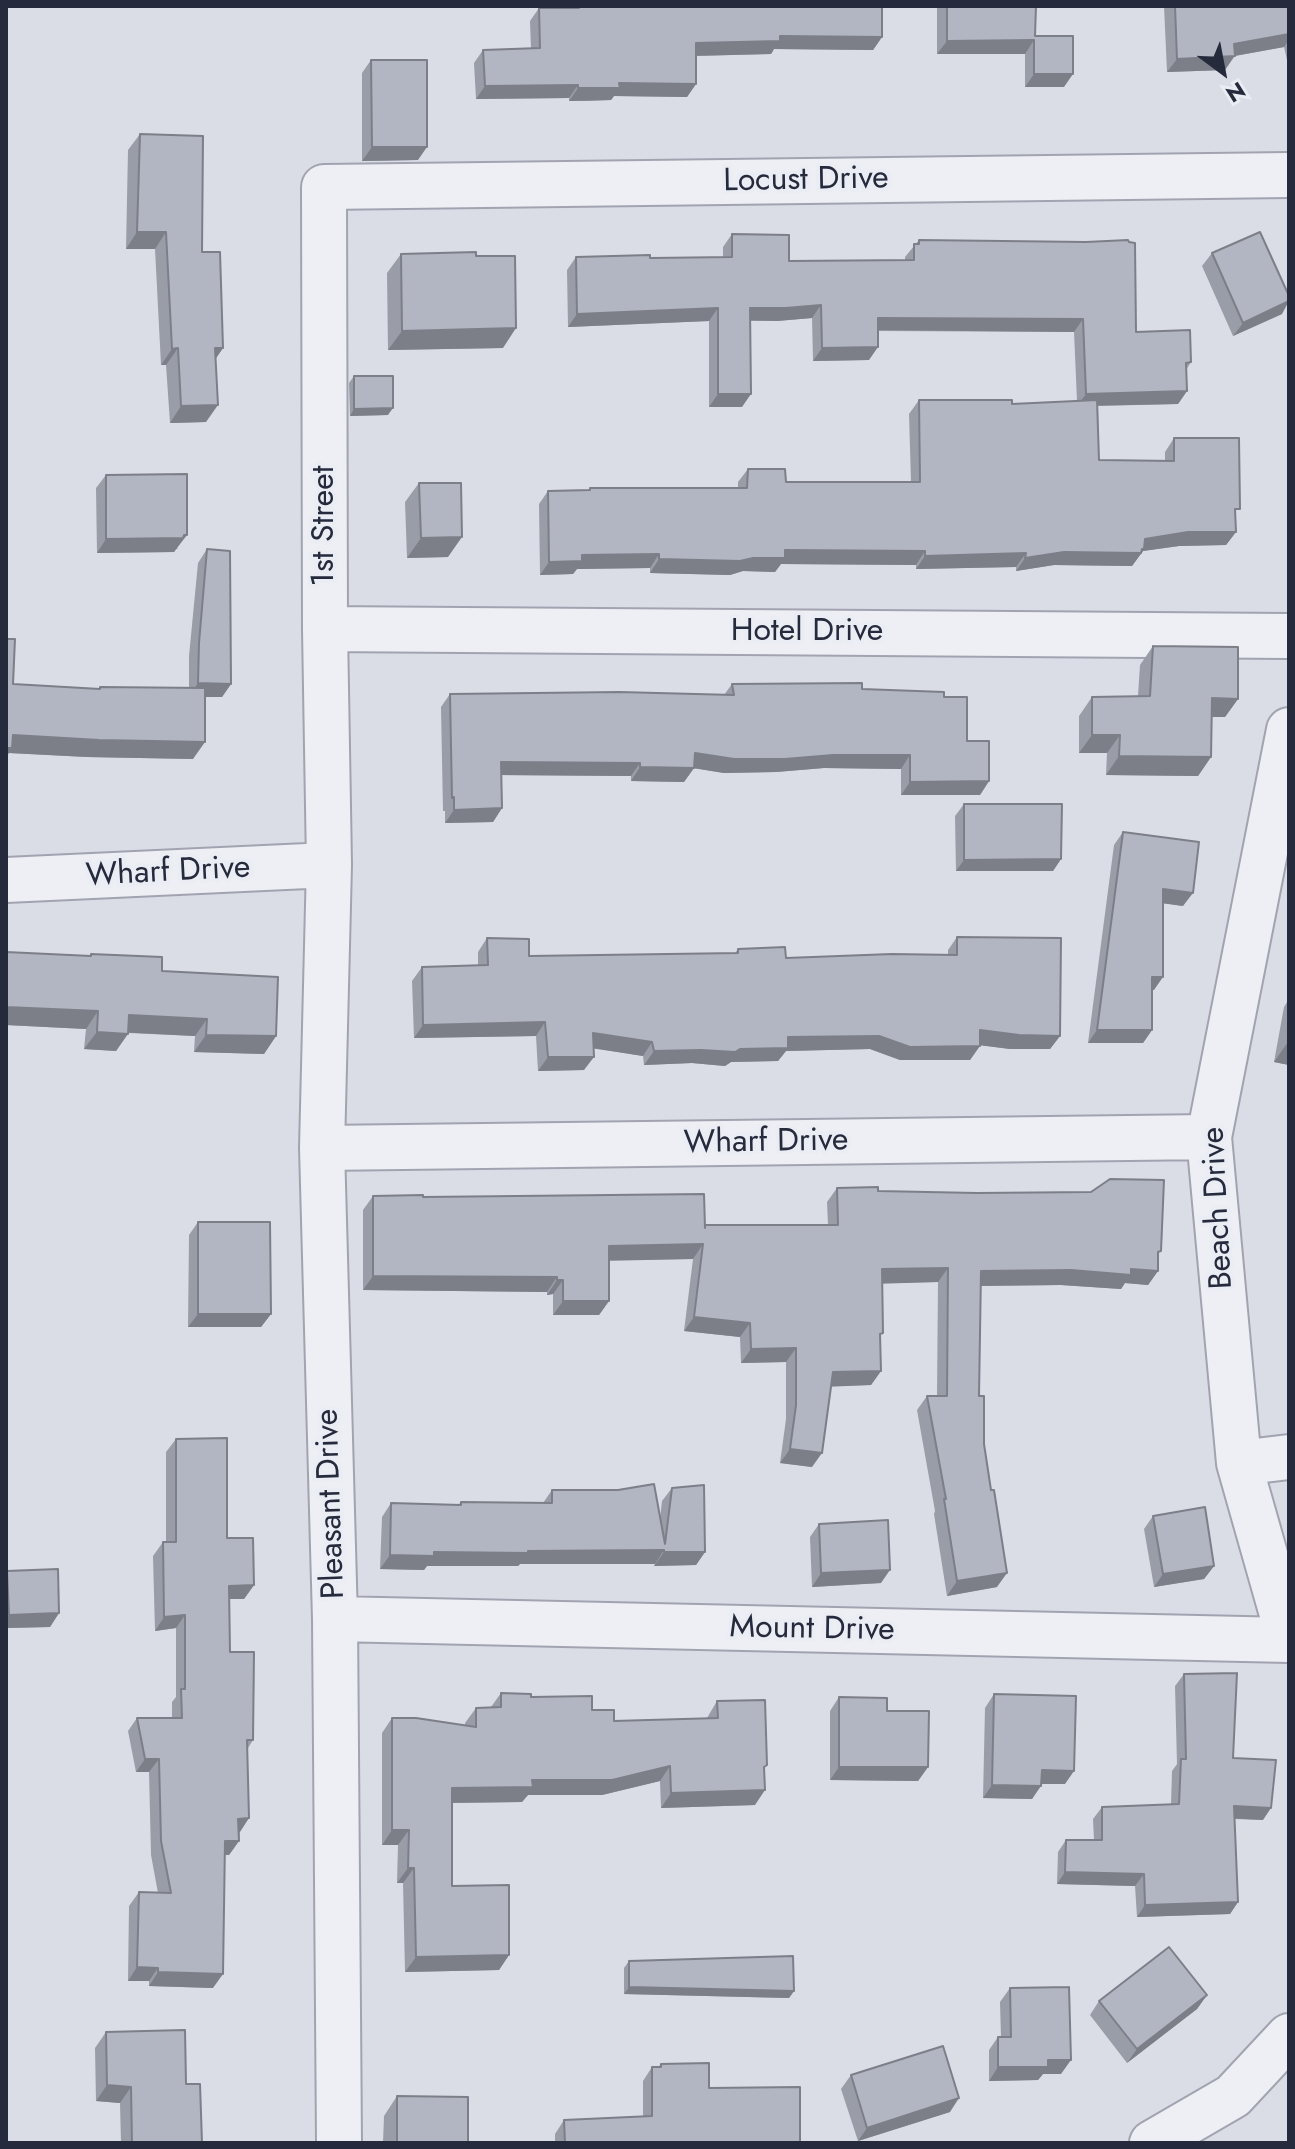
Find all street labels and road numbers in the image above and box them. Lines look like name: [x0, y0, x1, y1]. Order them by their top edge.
street label: Locust Drive: [723, 160, 889, 202]
street label: 1st Street: [306, 466, 344, 586]
street label: Hotel Drive: [731, 613, 883, 651]
street label: Wharf Drive: [85, 850, 251, 896]
street label: Wharf Drive: [683, 1122, 849, 1164]
street label: Beach Drive: [1196, 1126, 1242, 1290]
street label: Pleasant Drive: [309, 1408, 355, 1600]
street label: Mount Drive: [729, 1609, 895, 1651]

